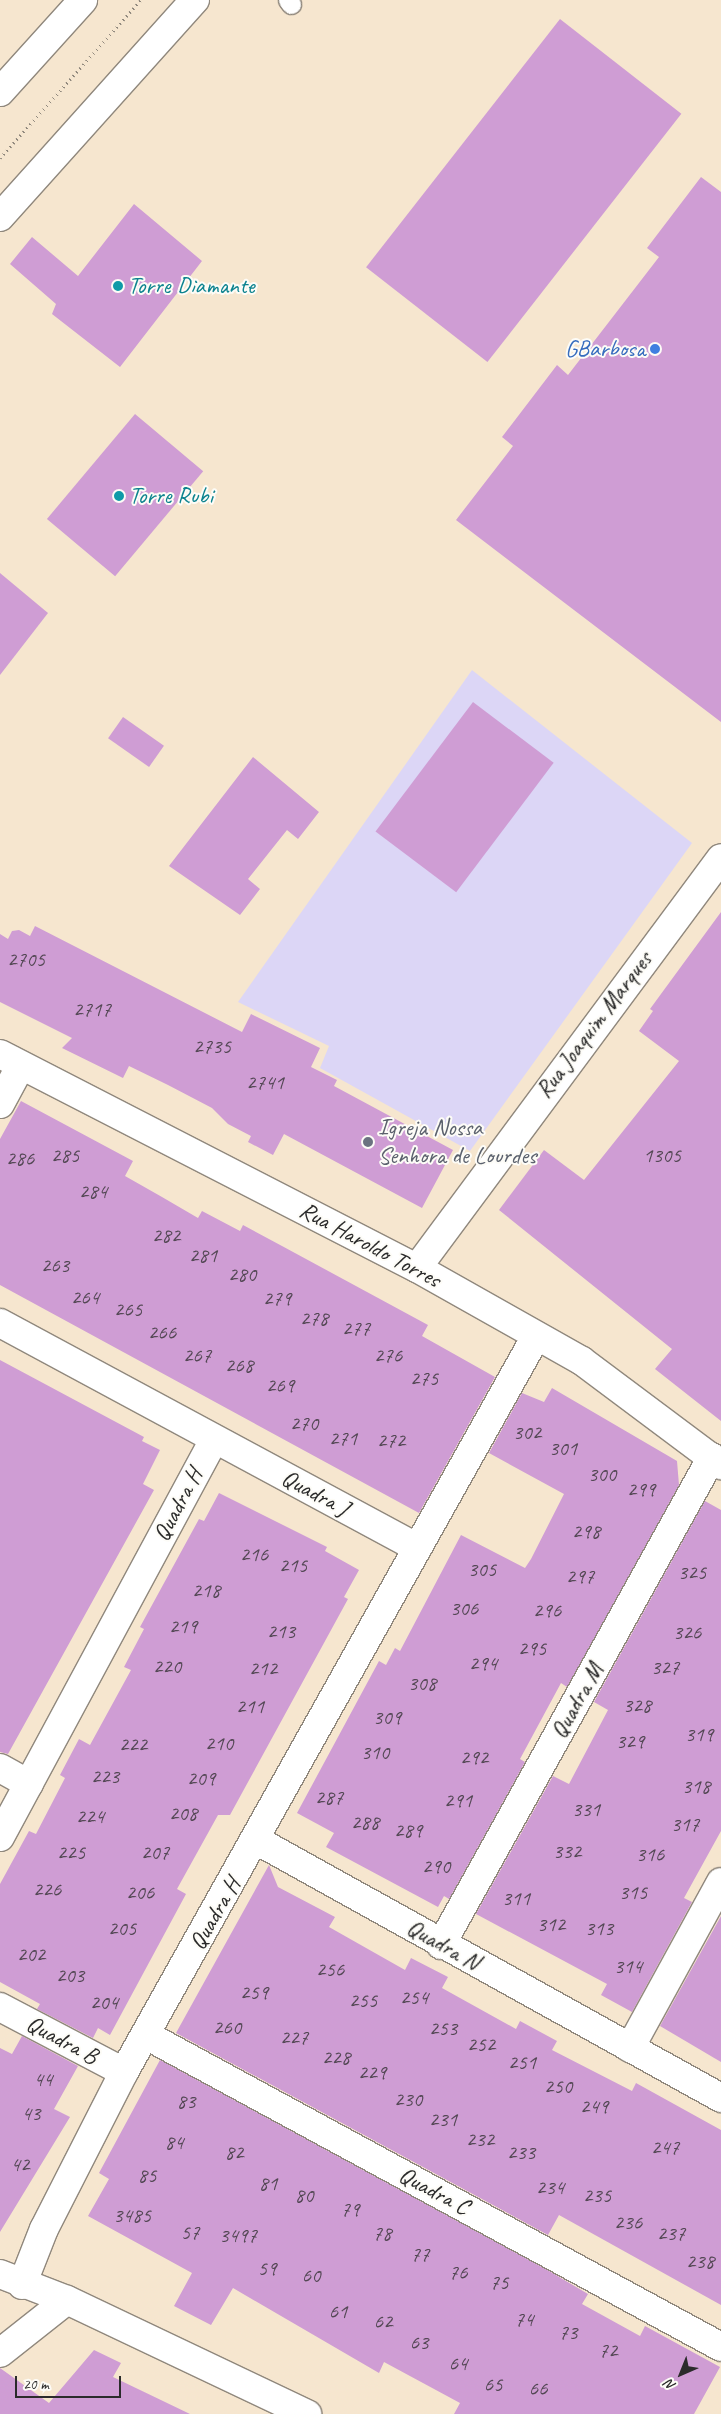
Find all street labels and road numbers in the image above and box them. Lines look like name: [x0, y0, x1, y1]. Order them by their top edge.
street label: Rua Joaquim Marques: [530, 946, 658, 1104]
street label: Rua Haroldo Torres: [294, 1196, 446, 1294]
street label: Quadra J: [277, 1463, 353, 1523]
street label: Quadra H: [147, 1464, 209, 1546]
street label: Quadra M: [545, 1658, 609, 1744]
street label: Quadra H: [183, 1873, 247, 1955]
street label: Quadra N: [402, 1913, 484, 1977]
street label: Quadra B: [21, 2009, 103, 2071]
street label: Quadra C: [394, 2161, 474, 2221]

